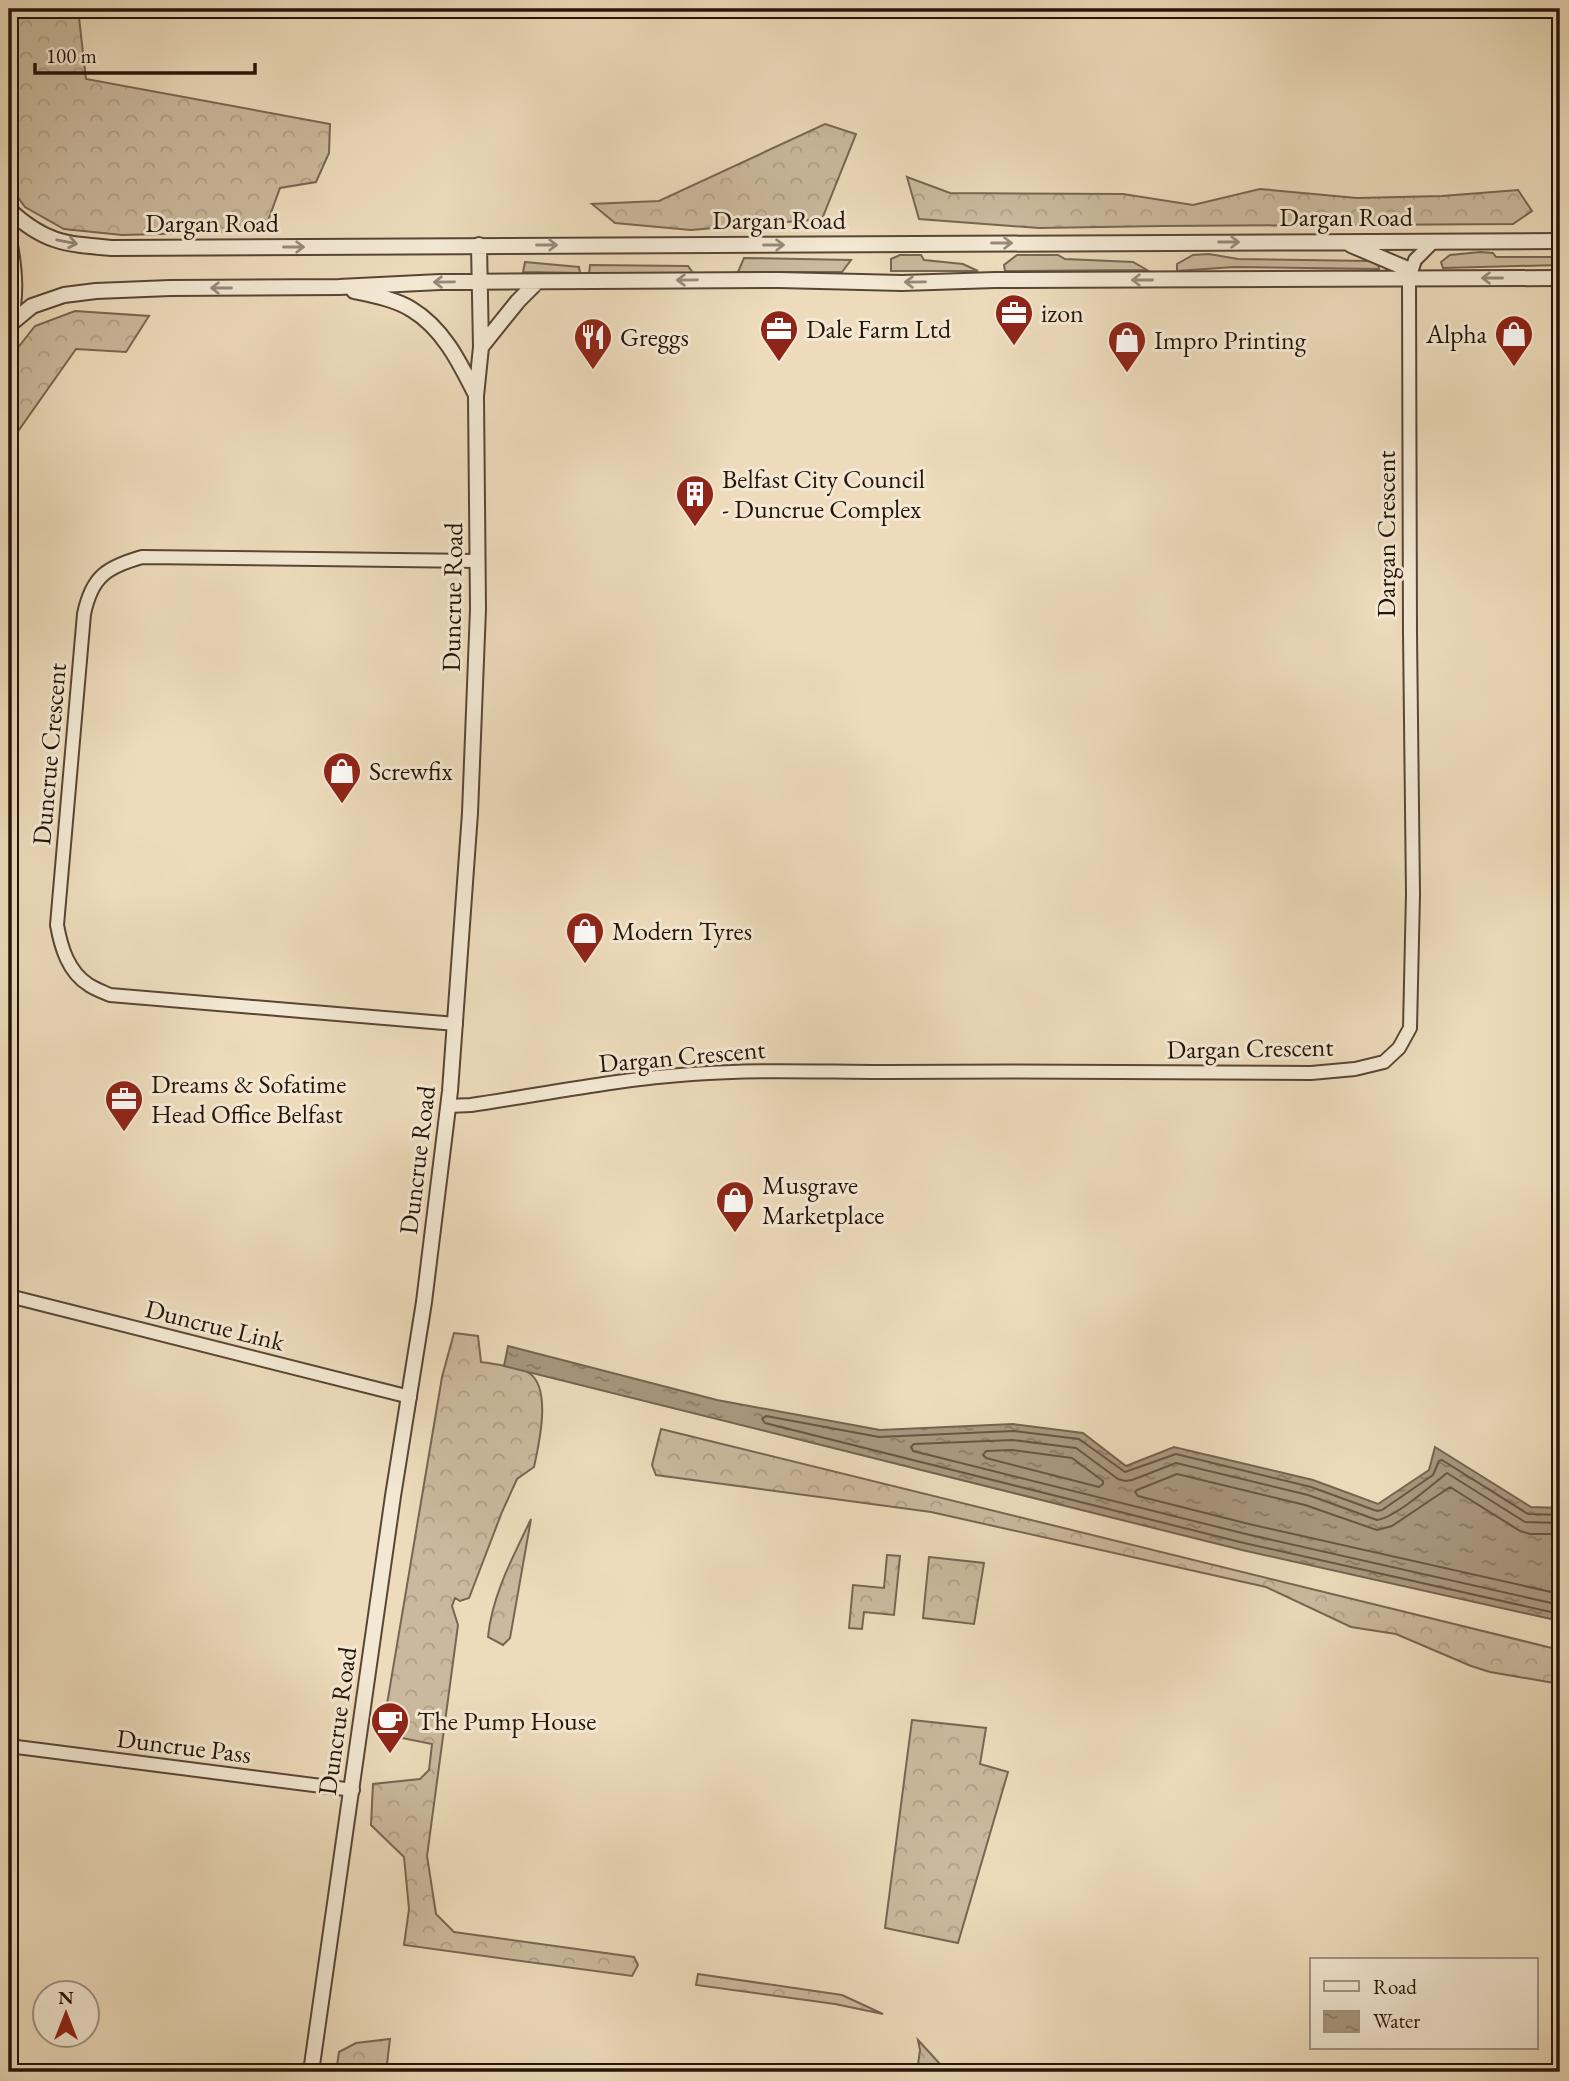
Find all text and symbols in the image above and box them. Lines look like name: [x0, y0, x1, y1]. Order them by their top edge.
scale bar: [35, 32, 256, 76]
text: 100 m: [46, 42, 97, 69]
street label: Dargan Road: [1279, 200, 1414, 234]
street label: Dargan Road: [712, 203, 847, 237]
street label: Dargan Road: [145, 206, 280, 240]
one-way arrow: [1218, 235, 1241, 249]
one-way arrow: [55, 236, 78, 250]
one-way arrow: [990, 236, 1013, 250]
one-way arrow: [535, 238, 558, 252]
one-way arrow: [763, 238, 786, 252]
one-way arrow: [283, 240, 306, 254]
one-way arrow: [1481, 271, 1504, 285]
one-way arrow: [676, 273, 699, 287]
one-way arrow: [1131, 273, 1154, 287]
one-way arrow: [433, 275, 456, 289]
one-way arrow: [903, 276, 926, 289]
one-way arrow: [210, 281, 233, 295]
office icon: izon: [993, 292, 1035, 347]
place label: izon: [1041, 296, 1084, 330]
office icon: Dale Farm Ltd: [758, 308, 800, 363]
place label: Dale Farm Ltd: [806, 312, 952, 346]
shop icon: Alpha: [1493, 313, 1535, 368]
restaurant icon: Greggs: [572, 316, 614, 371]
place label: Alpha: [1425, 317, 1488, 351]
shop icon: Impro Printing: [1106, 319, 1148, 374]
place label: Greggs: [620, 320, 689, 354]
place label: Impro Printing: [1154, 323, 1307, 357]
street label: Dargan Crescent: [1369, 450, 1403, 618]
place label: Belfast City Council - Duncrue Complex: [722, 462, 925, 526]
building icon: Belfast City Council - Duncrue Complex: [674, 473, 716, 528]
street label: Duncrue Road: [434, 521, 470, 672]
street label: Duncrue Crescent: [24, 661, 74, 847]
shop icon: Screwfix: [321, 750, 363, 805]
place label: Screwfix: [369, 754, 453, 788]
shop icon: Modern Tyres: [564, 910, 606, 965]
place label: Modern Tyres: [612, 914, 752, 948]
street label: Dargan Crescent: [1166, 1030, 1334, 1066]
street label: Dargan Crescent: [597, 1032, 767, 1080]
place label: Dreams & Sofatime Head Office Belfast: [151, 1067, 346, 1131]
office icon: Dreams & Sofatime Head Office Belfast: [103, 1078, 145, 1133]
street label: Duncrue Road: [391, 1083, 443, 1236]
place label: Musgrave Marketplace: [762, 1168, 884, 1232]
shop icon: Musgrave Marketplace: [714, 1179, 756, 1234]
street label: Duncrue Link: [142, 1291, 289, 1359]
street label: Duncrue Road: [310, 1644, 364, 1797]
cafe icon: The Pump House: [369, 1700, 411, 1755]
place label: The Pump House: [417, 1704, 596, 1738]
street label: Duncrue Pass: [115, 1721, 253, 1771]
legend: [1310, 1958, 1538, 2050]
text: Road: [1373, 1973, 1417, 2000]
north arrow: [32, 1980, 102, 2050]
text: N: [58, 1985, 74, 2010]
text: Water: [1373, 2007, 1420, 2034]

